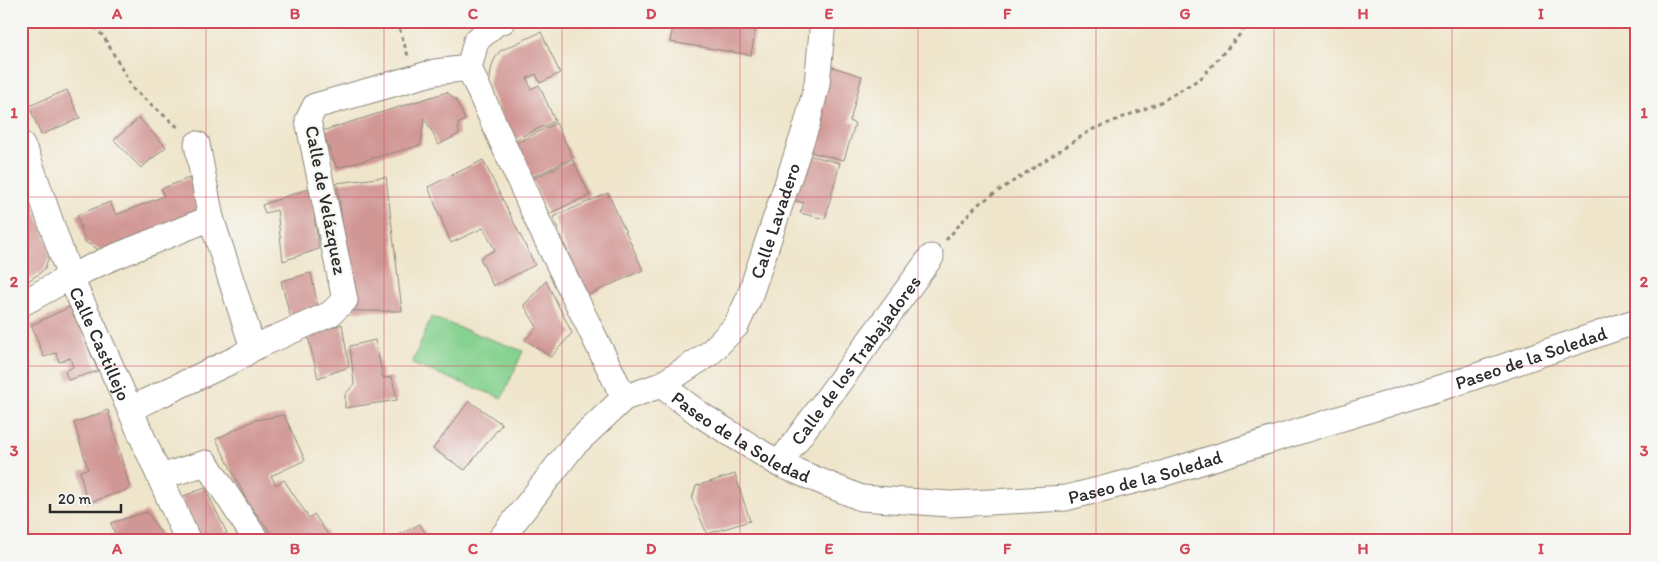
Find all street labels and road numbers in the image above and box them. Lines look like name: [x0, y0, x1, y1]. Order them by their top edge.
street label: Calle de Velázquez: [300, 123, 352, 277]
street label: Calle Lavadero: [745, 160, 805, 282]
street label: Calle de los Trabajadores: [785, 271, 925, 449]
street label: Calle Castillejo: [65, 283, 136, 404]
street label: Paseo de la Soledad: [1452, 321, 1610, 394]
street label: Paseo de la Soledad: [667, 386, 815, 488]
street label: Paseo de la Soledad: [1065, 444, 1225, 509]

